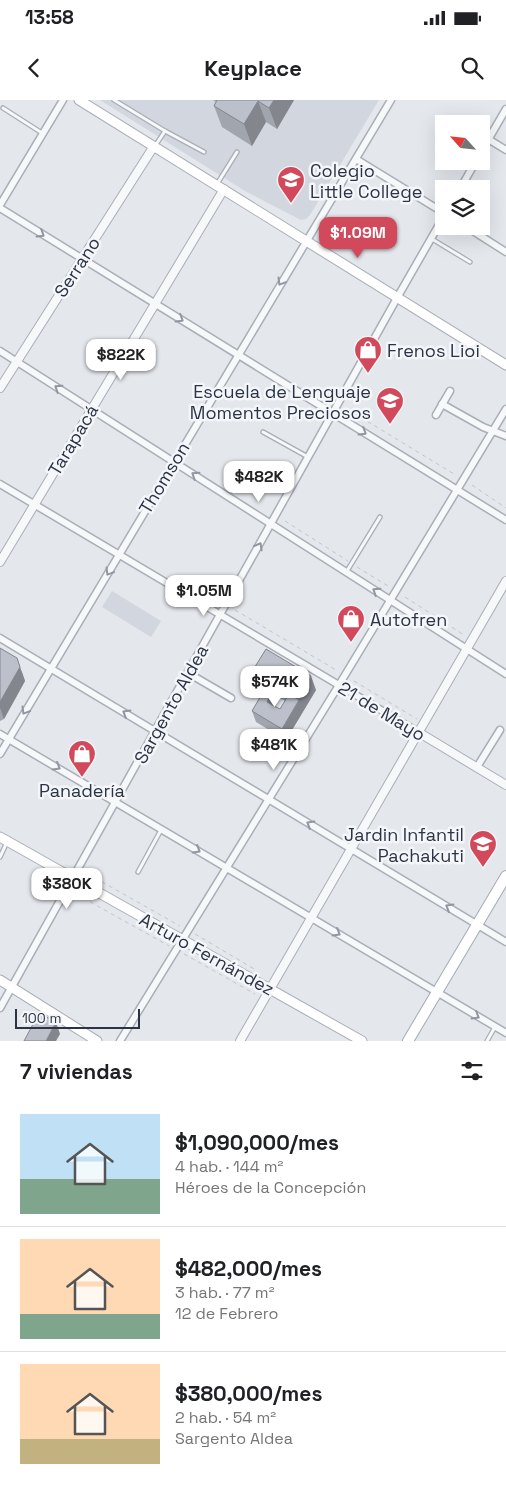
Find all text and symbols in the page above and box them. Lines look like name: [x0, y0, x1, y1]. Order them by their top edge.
text: 13:58: [25, 5, 74, 30]
icon: back: [20, 54, 48, 82]
text: Keyplace: [204, 54, 302, 82]
icon: search: [458, 54, 486, 82]
north arrow: [435, 115, 490, 170]
map controls: [435, 115, 490, 235]
place label: Colegio Little College: [310, 159, 422, 203]
school or university icon: Colegio Little College: [276, 165, 306, 204]
button: layers: [435, 180, 490, 235]
pin: $1.09M: [317, 216, 399, 259]
text: $1.09M: [330, 222, 386, 243]
one-way arrow: [36, 227, 45, 237]
street label: Serrano: [49, 232, 105, 302]
one-way arrow: [278, 276, 288, 285]
one-way arrow: [174, 312, 183, 322]
shop icon: Frenos Lioi: [353, 335, 383, 374]
pin: $822K: [86, 338, 156, 381]
place label: Frenos Lioi: [387, 339, 480, 362]
text: $822K: [97, 344, 145, 365]
place label: Escuela de Lenguaje Momentos Preciosos: [190, 380, 371, 424]
one-way arrow: [54, 385, 64, 394]
school or university icon: Escuela de Lenguaje Momentos Preciosos: [375, 386, 405, 425]
street label: Tarapacá: [43, 400, 103, 480]
one-way arrow: [357, 425, 366, 435]
street label: Thomson: [134, 438, 194, 518]
pin: $482K: [224, 460, 294, 503]
text: $482K: [235, 466, 284, 487]
one-way arrow: [191, 472, 200, 482]
one-way arrow: [253, 542, 263, 551]
one-way arrow: [105, 566, 115, 575]
pin: $1.05M: [163, 574, 245, 617]
text: $1.05M: [176, 580, 232, 601]
one-way arrow: [373, 588, 382, 597]
shop icon: Autofren: [336, 604, 366, 643]
place label: Autofren: [370, 608, 447, 631]
street label: Sargento Aldea: [129, 640, 213, 768]
pin: $574K: [240, 666, 310, 708]
text: $574K: [251, 671, 299, 692]
street label: 21 de Mayo: [334, 676, 430, 746]
one-way arrow: [22, 706, 32, 715]
one-way arrow: [122, 710, 131, 720]
pin: $481K: [239, 728, 309, 771]
text: $481K: [251, 734, 297, 755]
shop icon: Panadería: [67, 739, 97, 778]
one-way arrow: [52, 761, 61, 771]
place label: Panadería: [39, 779, 125, 802]
one-way arrow: [306, 820, 315, 830]
place label: Jardin Infantil Pachakuti: [344, 823, 464, 867]
school or university icon: Jardin Infantil Pachakuti: [468, 829, 498, 868]
one-way arrow: [191, 844, 200, 854]
pin: $380K: [32, 868, 102, 910]
text: $380K: [42, 873, 92, 894]
one-way arrow: [446, 904, 455, 914]
street label: Arturo Fernández: [136, 907, 278, 1001]
one-way arrow: [331, 927, 340, 937]
scale bar: [15, 1006, 140, 1029]
text: 100 m: [22, 1009, 61, 1027]
one-way arrow: [471, 1009, 480, 1019]
icon: filters: [458, 1057, 486, 1085]
text: 7 viviendas: [20, 1058, 133, 1085]
text: $1,090,000/mes: [175, 1129, 339, 1156]
icon: home: [60, 1134, 120, 1194]
text: 4 hab. · 144 m²: [175, 1156, 283, 1177]
text: Héroes de la Concepción: [175, 1177, 366, 1198]
text: $482,000/mes: [175, 1255, 322, 1282]
icon: home: [60, 1259, 120, 1319]
text: 3 hab. · 77 m²: [175, 1282, 274, 1303]
text: 12 de Febrero: [175, 1303, 279, 1324]
text: $380,000/mes: [175, 1380, 322, 1407]
icon: home: [60, 1384, 120, 1444]
text: 2 hab. · 54 m²: [175, 1407, 276, 1428]
text: Sargento Aldea: [175, 1428, 293, 1449]

